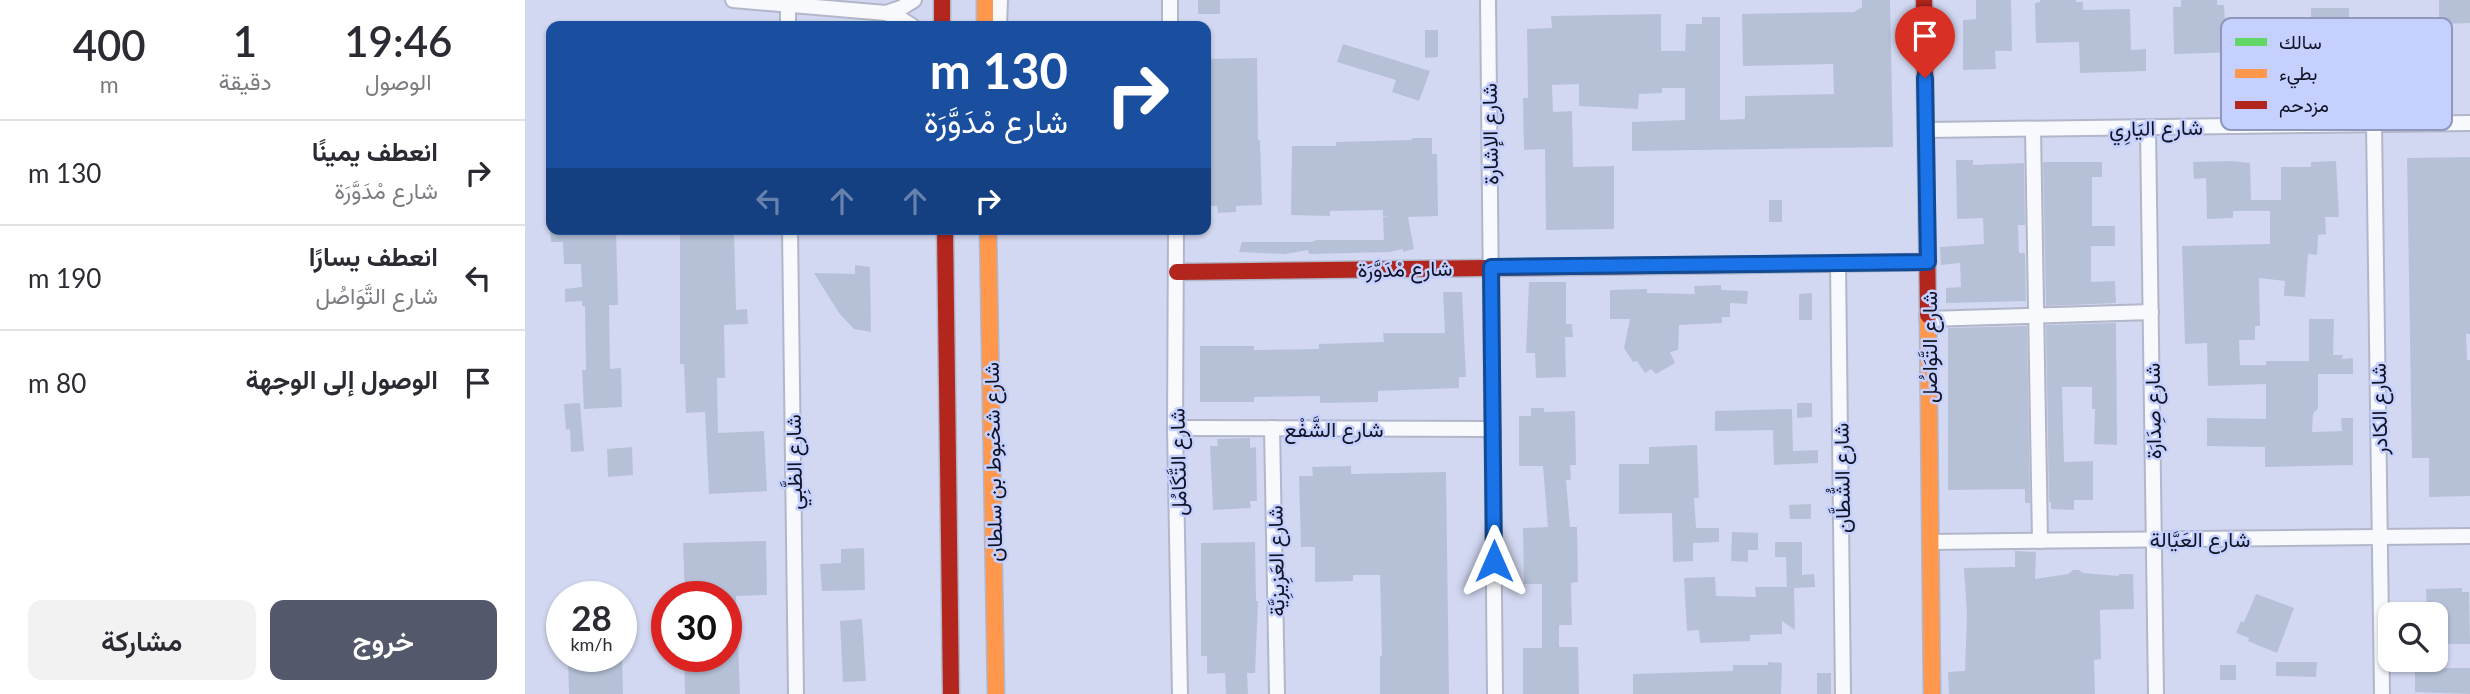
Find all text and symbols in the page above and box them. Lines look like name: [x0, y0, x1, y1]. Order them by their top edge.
pin: [1895, 6, 1955, 78]
text: 1: [233, 16, 257, 66]
text: 19:46: [344, 16, 452, 66]
icon: arrive: [1906, 17, 1944, 55]
legend: [2221, 18, 2452, 130]
text: 400: [73, 20, 146, 70]
text: سالك: [2279, 30, 2322, 53]
text: 130 m: [930, 41, 1068, 99]
icon: right: [1092, 49, 1183, 140]
text: بطيء: [2279, 61, 2317, 89]
text: دقيقة: [218, 67, 272, 95]
text: الوصول: [365, 67, 431, 95]
text: m: [100, 70, 119, 98]
street label: شارع الإشارة: [1476, 83, 1505, 185]
text: مزدحم: [2279, 93, 2329, 118]
text: شارع مْدَوَّرَة: [924, 101, 1068, 140]
street label: شارع اليَارِي: [2109, 114, 2203, 146]
text: انعطف يمينًا: [312, 135, 438, 167]
icon: right: [459, 154, 497, 192]
text: 130 m: [28, 157, 101, 189]
text: شارع مْدَوَّرَة: [334, 176, 438, 204]
icon: left: [750, 182, 788, 220]
icon: ahead: [823, 182, 861, 220]
icon: ahead: [896, 182, 934, 220]
icon: right: [969, 182, 1007, 220]
text: انعطف يسارًا: [309, 240, 438, 272]
street label: شارع مْدَوَّرَة: [1357, 255, 1453, 284]
icon: left: [459, 259, 497, 297]
text: 190 m: [28, 262, 101, 294]
text: شارع التَّوَاصُل: [315, 281, 438, 309]
street label: شارع التَّوَاصُل: [1916, 291, 1944, 403]
street label: شارع شخبوط بن سلطان: [978, 362, 1009, 562]
street label: شارع صِدَارَة: [2139, 362, 2168, 459]
text: الوصول إلى الوجهة: [246, 363, 438, 395]
street label: شارع الكادر: [2365, 363, 2394, 456]
icon: arrive: [459, 364, 497, 402]
text: 80 m: [28, 367, 86, 399]
street label: شارع التَّكَامُل: [1164, 408, 1193, 516]
street label: شارع الظَّبِي: [778, 414, 812, 510]
street label: شارع الشَّفْع: [1284, 415, 1384, 444]
street label: شارع الشُّطَّان: [1824, 423, 1857, 533]
street label: شارع العَزِيزِيَّة: [1262, 505, 1294, 617]
position arrow: [1457, 524, 1531, 598]
street label: شارع العَيَّالة: [2150, 526, 2250, 554]
speed limit sign: 30: [651, 581, 742, 672]
text: 28: [571, 596, 612, 638]
button: مشاركة: [28, 600, 256, 680]
button: خروج: [270, 600, 497, 680]
map controls: [2378, 602, 2448, 672]
button: search: [2378, 602, 2448, 672]
text: km/h: [570, 633, 613, 655]

